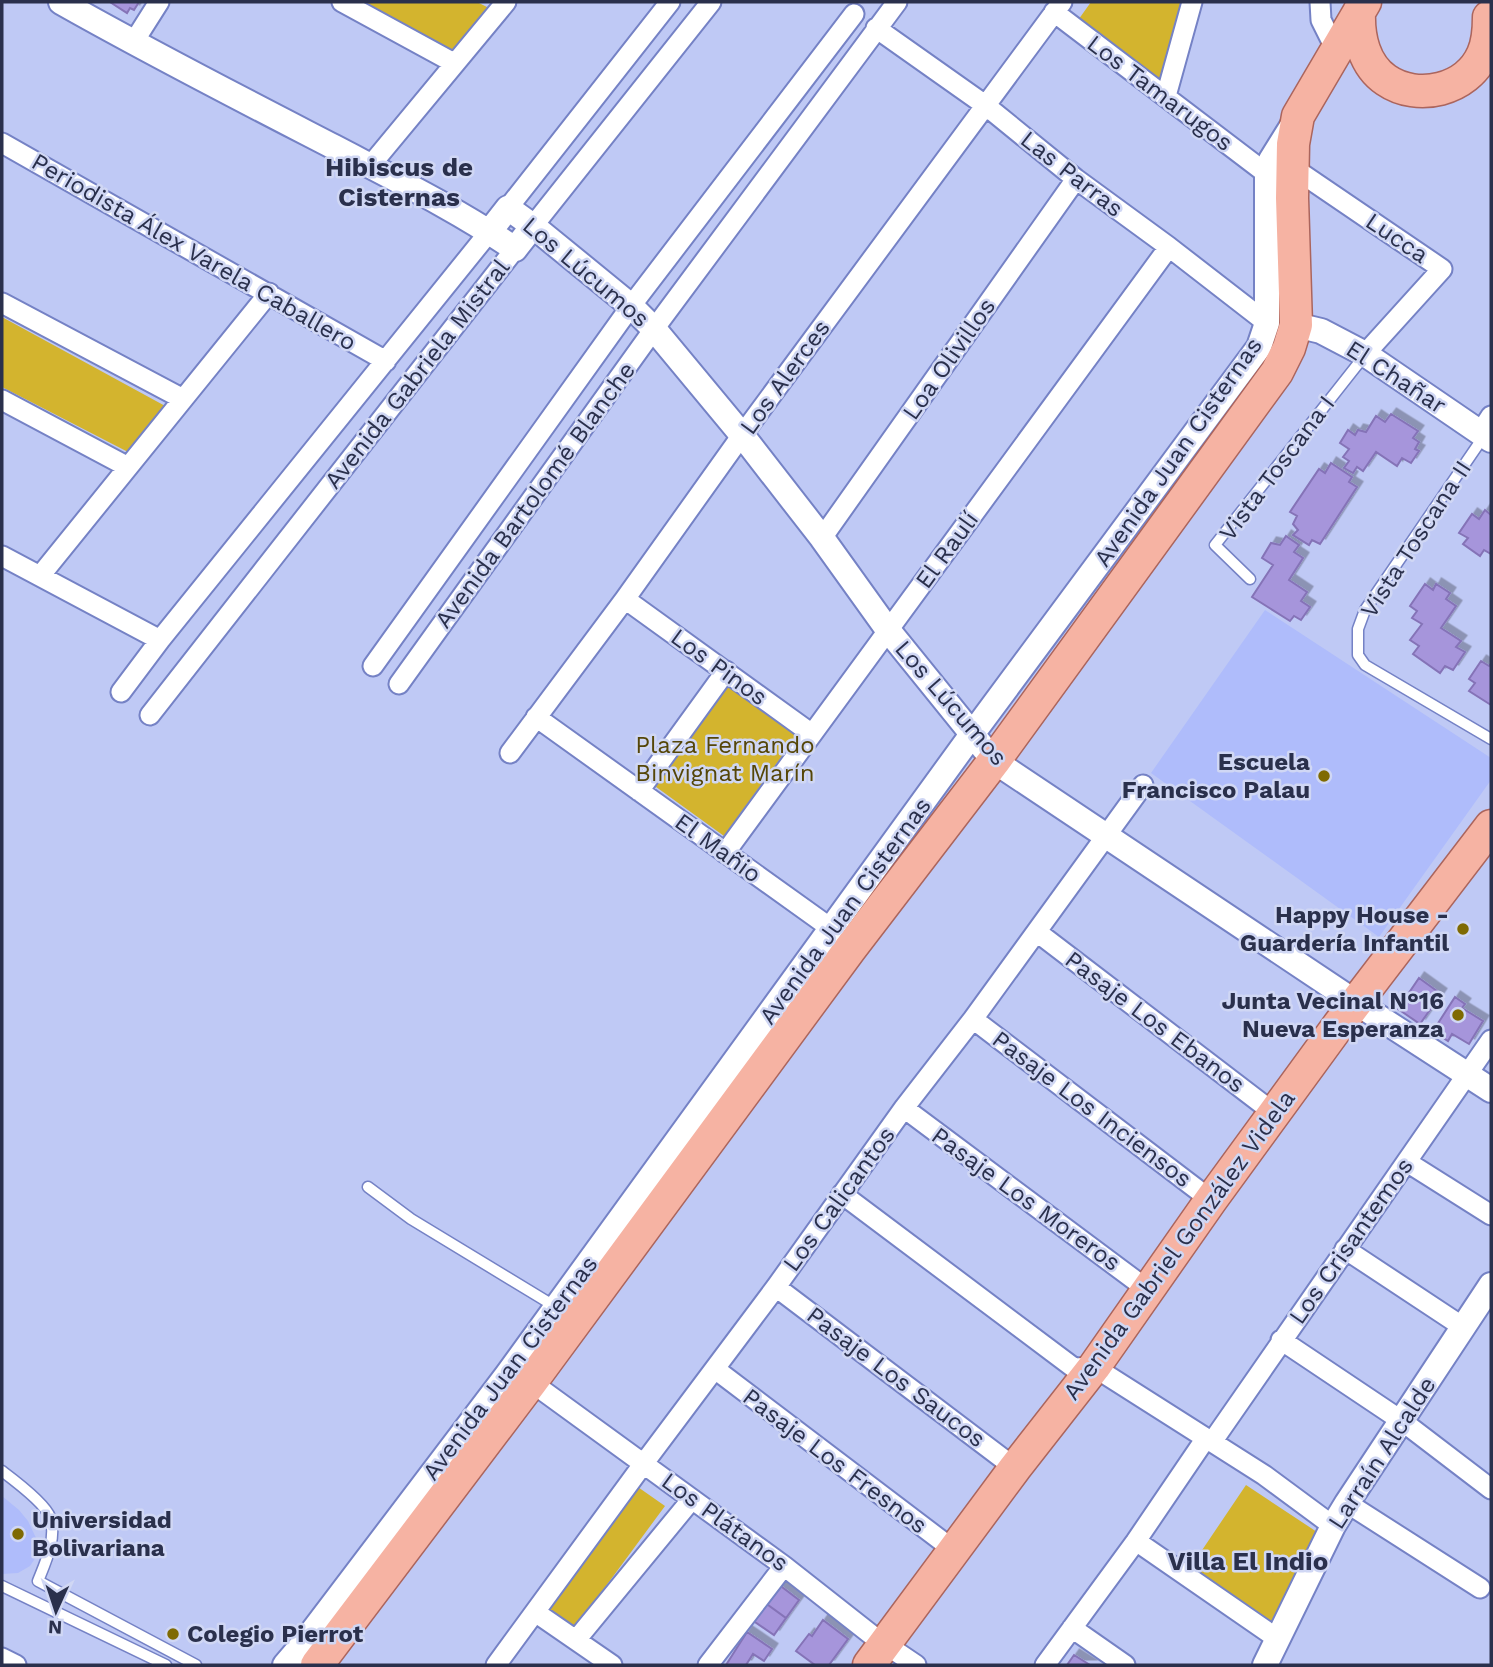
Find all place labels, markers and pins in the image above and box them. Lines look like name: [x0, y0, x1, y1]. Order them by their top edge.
place label: Escuela Francisco Palau: [1122, 748, 1310, 804]
marker: Escuela Francisco Palau: [1316, 768, 1332, 784]
place label: Happy House - Guardería Infantil: [1240, 901, 1449, 957]
marker: Happy House - Guardería Infantil: [1455, 921, 1471, 937]
place label: Junta Vecinal N°16 Nueva Esperanza: [1222, 987, 1444, 1043]
marker: Junta Vecinal N°16 Nueva Esperanza: [1450, 1007, 1466, 1023]
place label: Universidad Bolivariana: [32, 1506, 172, 1562]
marker: Universidad Bolivariana: [10, 1526, 26, 1542]
place label: Colegio Pierrot: [187, 1620, 364, 1648]
marker: Colegio Pierrot: [165, 1626, 181, 1642]

